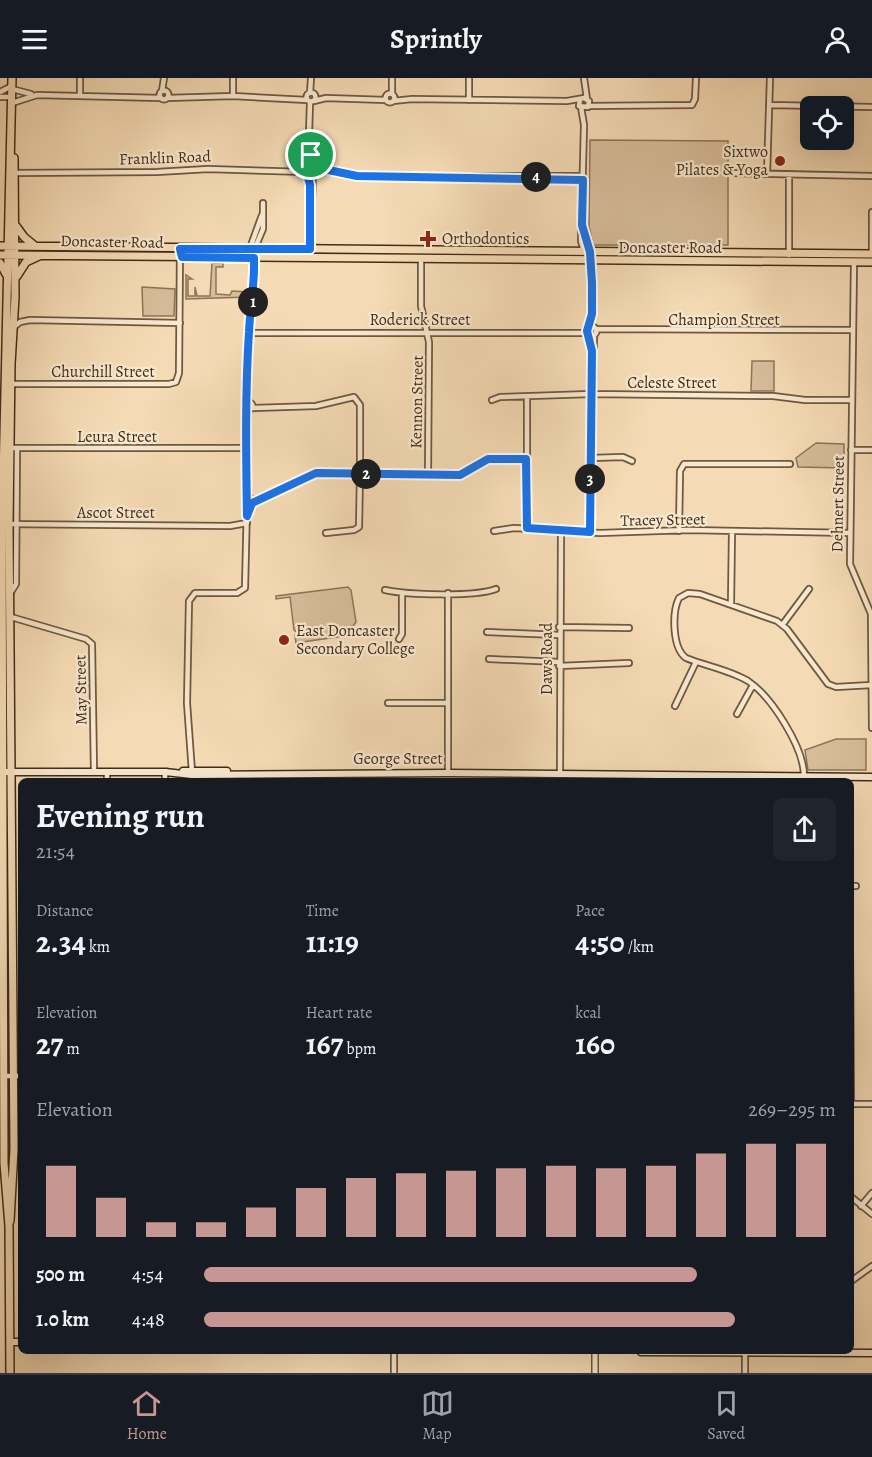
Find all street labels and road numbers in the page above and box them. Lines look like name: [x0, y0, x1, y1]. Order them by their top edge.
street label: Franklin Road: [119, 145, 212, 171]
street label: Doncaster Road: [60, 230, 164, 254]
street label: Doncaster Road: [618, 237, 722, 259]
street label: Roderick Street: [370, 309, 470, 331]
street label: Champion Street: [668, 309, 780, 331]
street label: Kennon Street: [405, 355, 429, 449]
street label: Churchill Street: [51, 361, 155, 383]
street label: Celeste Street: [627, 372, 717, 394]
street label: Leura Street: [77, 426, 157, 448]
street label: Dehnert Street: [826, 455, 850, 553]
street label: Ascot Street: [76, 502, 155, 524]
street label: Tracey Street: [620, 508, 706, 532]
street label: Daws Road: [536, 622, 558, 695]
street label: May Street: [69, 655, 93, 725]
street label: George Street: [353, 748, 443, 770]

